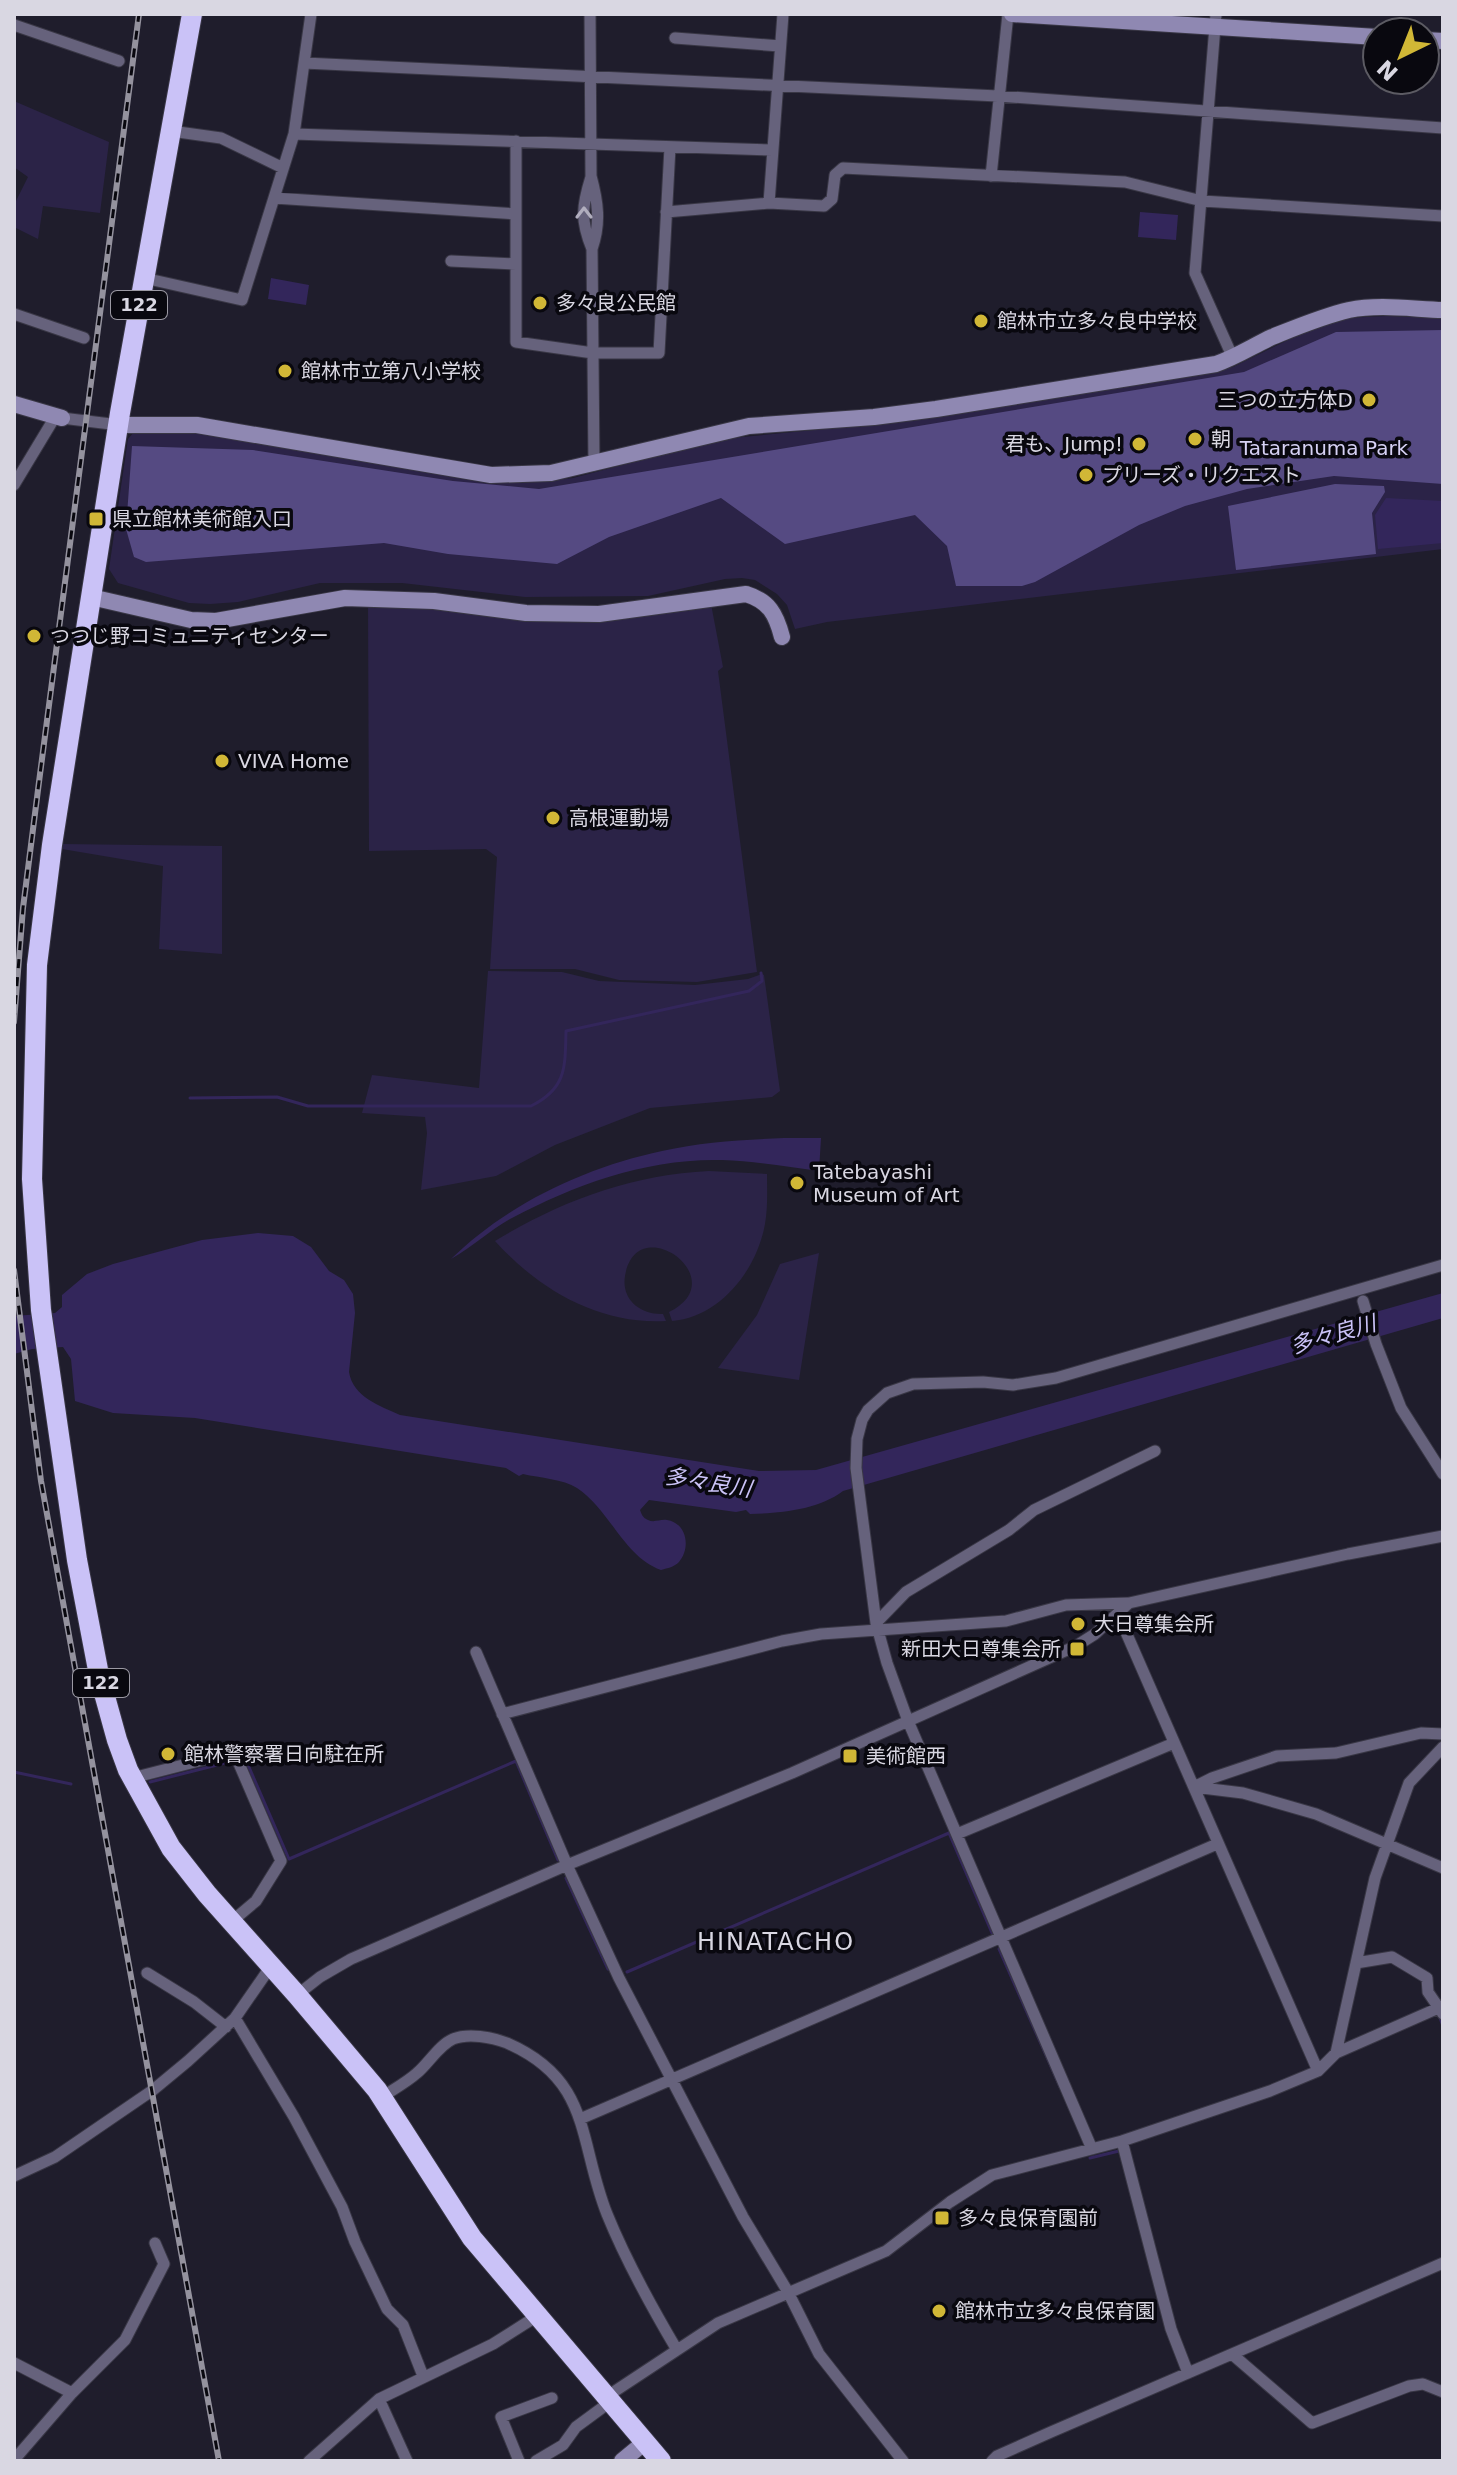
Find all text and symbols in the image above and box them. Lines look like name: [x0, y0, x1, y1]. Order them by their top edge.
north arrow: [1361, 16, 1441, 96]
text: N: [1372, 55, 1403, 86]
one-way arrow: [575, 206, 593, 219]
road number: 122: [111, 291, 167, 319]
place label: 多々良公民館: [556, 291, 676, 315]
marker: 多々良公民館: [531, 294, 549, 312]
place label: 館林市立多々良中学校: [997, 309, 1197, 333]
marker: 館林市立多々良中学校: [972, 312, 990, 330]
place label: 館林市立第八小学校: [301, 359, 481, 383]
marker: 館林市立第八小学校: [276, 362, 294, 380]
place label: 三つの立方体D: [1218, 388, 1353, 412]
marker: 三つの立方体D: [1360, 391, 1378, 409]
place label: 朝: [1211, 427, 1231, 451]
marker: 朝: [1186, 430, 1204, 448]
place label: 君も、Jump!: [1005, 432, 1123, 456]
marker: 君も、Jump!: [1130, 435, 1148, 453]
park label: Tataranuma Park: [1239, 436, 1409, 460]
place label: プリーズ・リクエスト: [1102, 463, 1301, 487]
marker: プリーズ・リクエスト: [1077, 466, 1095, 484]
place label: 県立館林美術館入口: [112, 507, 292, 531]
marker: 県立館林美術館入口: [87, 510, 105, 528]
place label: つつじ野コミュニティセンター: [50, 624, 329, 648]
marker: つつじ野コミュニティセンター: [25, 627, 43, 645]
place label: VIVA Home: [238, 749, 349, 773]
marker: VIVA Home: [213, 752, 231, 770]
place label: 高根運動場: [569, 806, 669, 830]
marker: 高根運動場: [544, 809, 562, 827]
place label: Tatebayashi Museum of Art: [812, 1160, 960, 1207]
marker: Tatebayashi Museum of Art: [788, 1174, 806, 1192]
water label: 多々良川: [1287, 1310, 1381, 1359]
water label: 多々良川: [663, 1463, 755, 1502]
place label: 大日尊集会所: [1094, 1612, 1214, 1636]
marker: 大日尊集会所: [1069, 1615, 1087, 1633]
place label: 新田大日尊集会所: [901, 1637, 1061, 1661]
marker: 新田大日尊集会所: [1068, 1640, 1086, 1658]
road number: 122: [73, 1669, 129, 1697]
place label: 館林警察署日向駐在所: [184, 1742, 384, 1766]
place label: 美術館西: [866, 1744, 946, 1768]
marker: 館林警察署日向駐在所: [159, 1745, 177, 1763]
marker: 美術館西: [841, 1747, 859, 1765]
district label: HINATACHO: [697, 1928, 855, 1956]
place label: 多々良保育園前: [958, 2206, 1098, 2230]
marker: 多々良保育園前: [933, 2209, 951, 2227]
place label: 館林市立多々良保育園: [955, 2299, 1155, 2323]
marker: 館林市立多々良保育園: [930, 2302, 948, 2320]

